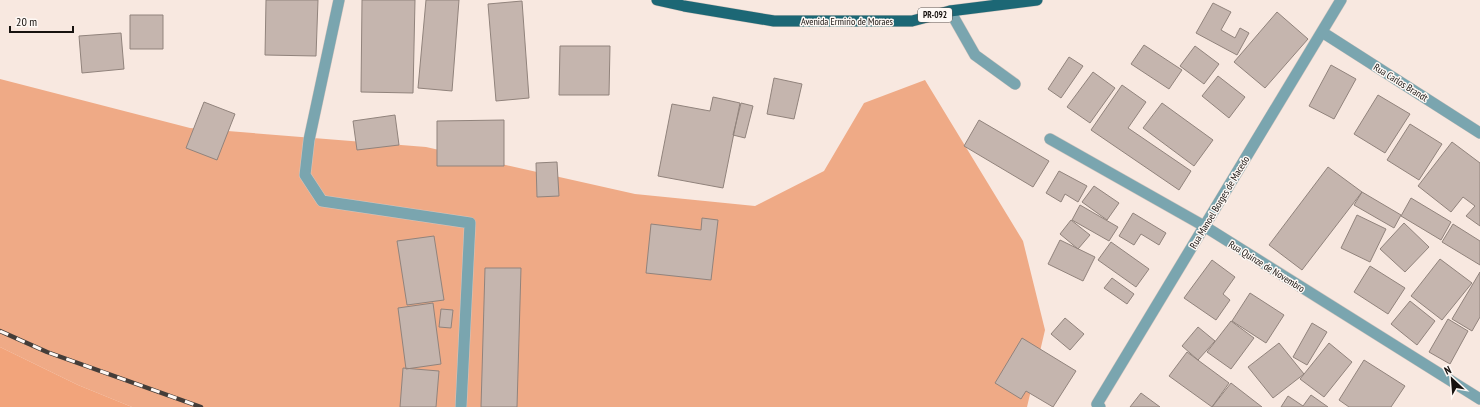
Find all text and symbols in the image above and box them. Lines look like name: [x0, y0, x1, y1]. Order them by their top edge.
scale bar: [10, 8, 73, 34]
road number: PR-092: [918, 8, 952, 22]
text: 20 m: [16, 14, 37, 29]
street label: Avenida Ermirio de Moraes: [801, 15, 894, 28]
street label: Rua Carlos Brandt: [1371, 61, 1430, 104]
street label: Rua Manoel Borges de Macedo: [1187, 154, 1252, 251]
street label: Rua Quinze de Novembro: [1226, 238, 1307, 295]
north arrow: [1432, 359, 1472, 399]
text: N: [1442, 362, 1453, 378]

